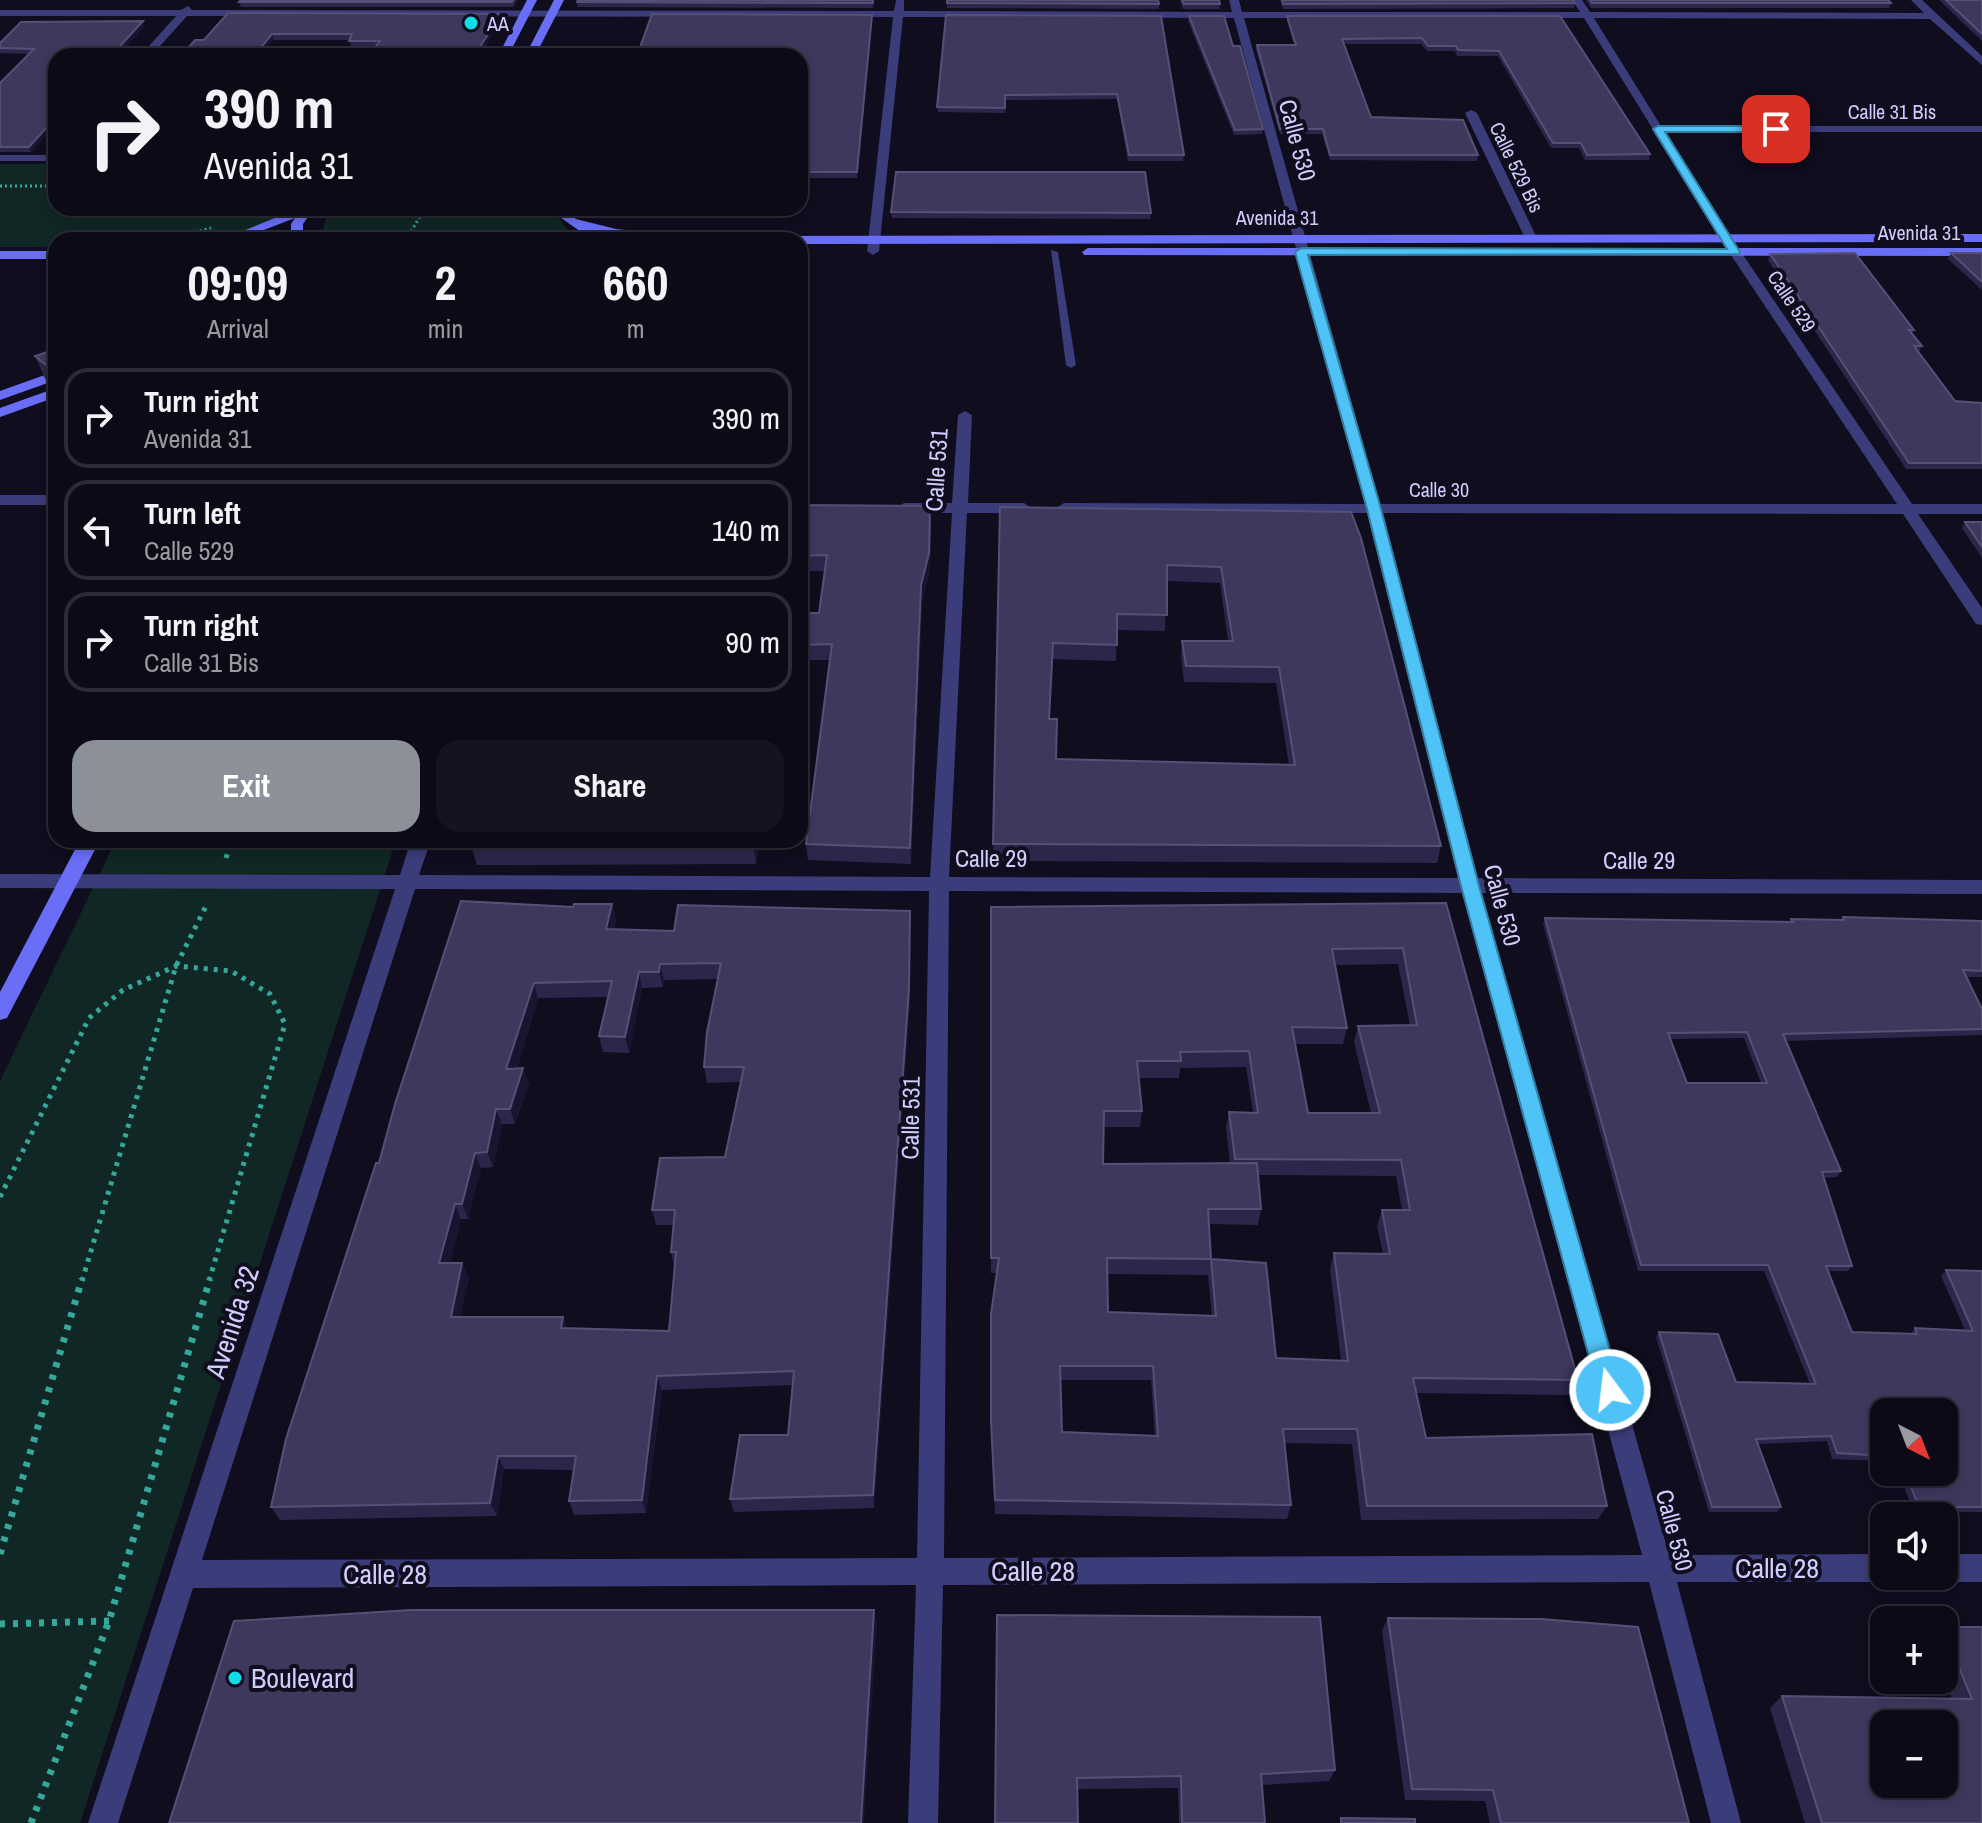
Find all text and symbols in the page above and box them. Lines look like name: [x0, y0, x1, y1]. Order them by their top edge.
place label: AA: [486, 10, 509, 37]
marker: AA: [462, 14, 480, 32]
text: 390 m: [204, 70, 334, 145]
icon: right: [72, 80, 176, 184]
pin: [1742, 95, 1810, 163]
street label: Calle 530: [1272, 96, 1324, 184]
street label: Calle 31 Bis: [1848, 98, 1936, 125]
icon: arrive: [1754, 107, 1798, 151]
street label: Calle 529 Bis: [1483, 117, 1551, 217]
text: Avenida 31: [204, 142, 353, 190]
street label: Avenida 31: [1235, 204, 1318, 231]
street label: Avenida 31: [1877, 219, 1960, 246]
text: 09:09: [188, 250, 288, 315]
text: 2: [435, 250, 456, 315]
text: 660: [603, 250, 668, 315]
street label: Calle 529: [1761, 265, 1823, 337]
text: Arrival: [207, 311, 269, 346]
text: min: [428, 311, 463, 346]
text: m: [627, 311, 645, 346]
text: Turn right: [144, 381, 258, 421]
icon: right: [76, 396, 120, 440]
text: 390 m: [712, 398, 780, 438]
text: Avenida 31: [144, 421, 252, 456]
street label: Calle 531: [917, 427, 955, 513]
street label: Calle 30: [1409, 476, 1469, 503]
text: Turn left: [144, 493, 241, 533]
icon: left: [76, 508, 120, 552]
text: 140 m: [712, 510, 780, 550]
text: Calle 529: [144, 533, 234, 568]
text: Turn right: [144, 605, 258, 645]
icon: right: [76, 620, 120, 664]
text: 90 m: [725, 622, 780, 662]
text: Calle 31 Bis: [144, 645, 259, 680]
button: Exit: [72, 740, 420, 832]
button: Share: [436, 740, 784, 832]
street label: Calle 29: [955, 842, 1027, 874]
street label: Calle 29: [1603, 844, 1675, 876]
street label: Calle 530: [1477, 861, 1529, 949]
street label: Calle 531: [893, 1076, 927, 1160]
street label: Avenida 32: [196, 1261, 268, 1384]
position arrow: [1568, 1348, 1652, 1432]
north arrow: [1870, 1398, 1958, 1486]
map controls: [1870, 1398, 1958, 1798]
street label: Calle 530: [1649, 1486, 1701, 1574]
button: sound: [1870, 1502, 1958, 1590]
street label: Calle 28: [1735, 1549, 1819, 1587]
street label: Calle 28: [991, 1552, 1075, 1590]
street label: Calle 28: [343, 1555, 427, 1593]
button: +: [1870, 1606, 1958, 1694]
place label: Boulevard: [251, 1659, 354, 1697]
marker: Boulevard: [226, 1669, 244, 1687]
button: −: [1870, 1710, 1958, 1798]

